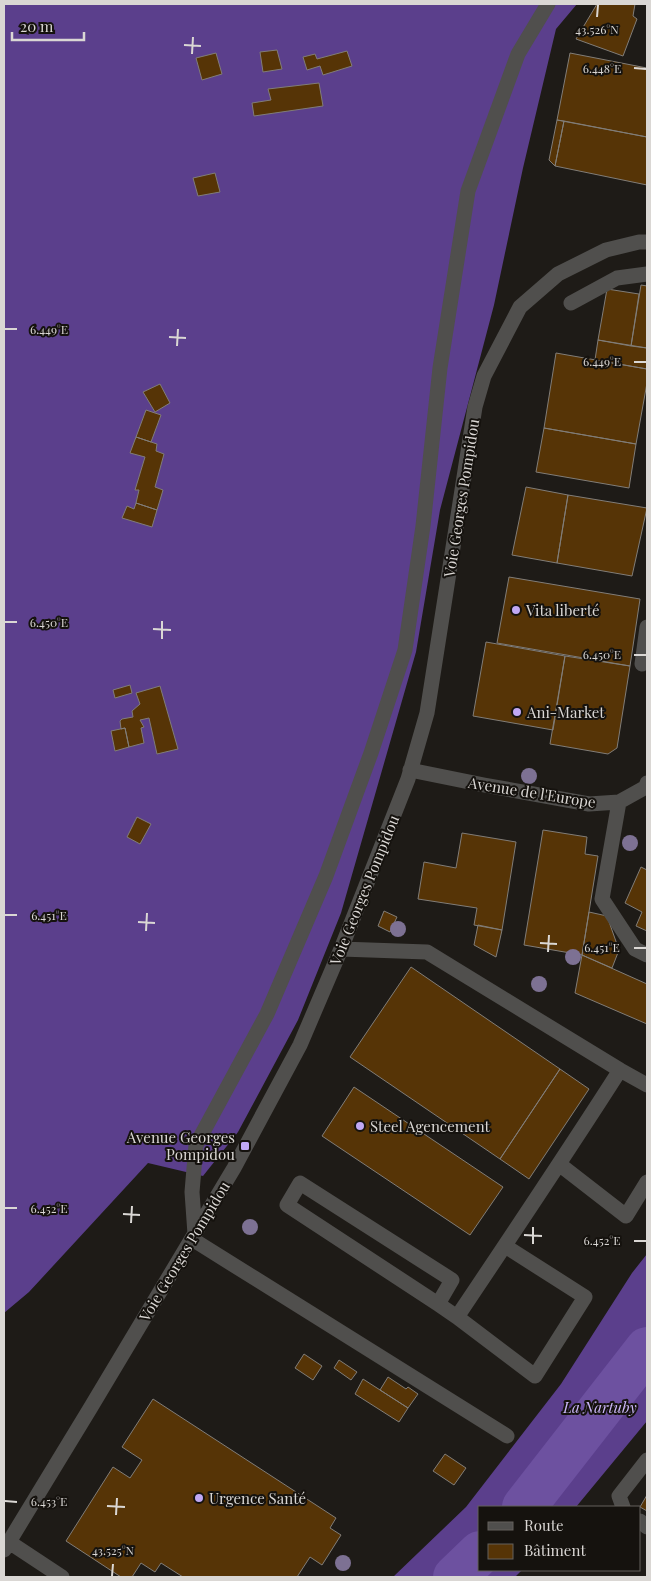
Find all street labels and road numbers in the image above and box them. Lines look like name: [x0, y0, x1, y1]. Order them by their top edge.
street label: Voie Georges Pompidou: [438, 417, 483, 580]
street label: Avenue de l'Europe: [466, 772, 597, 812]
street label: Voie Georges Pompidou: [324, 812, 403, 969]
street label: Voie Georges Pompidou: [134, 1177, 234, 1326]

